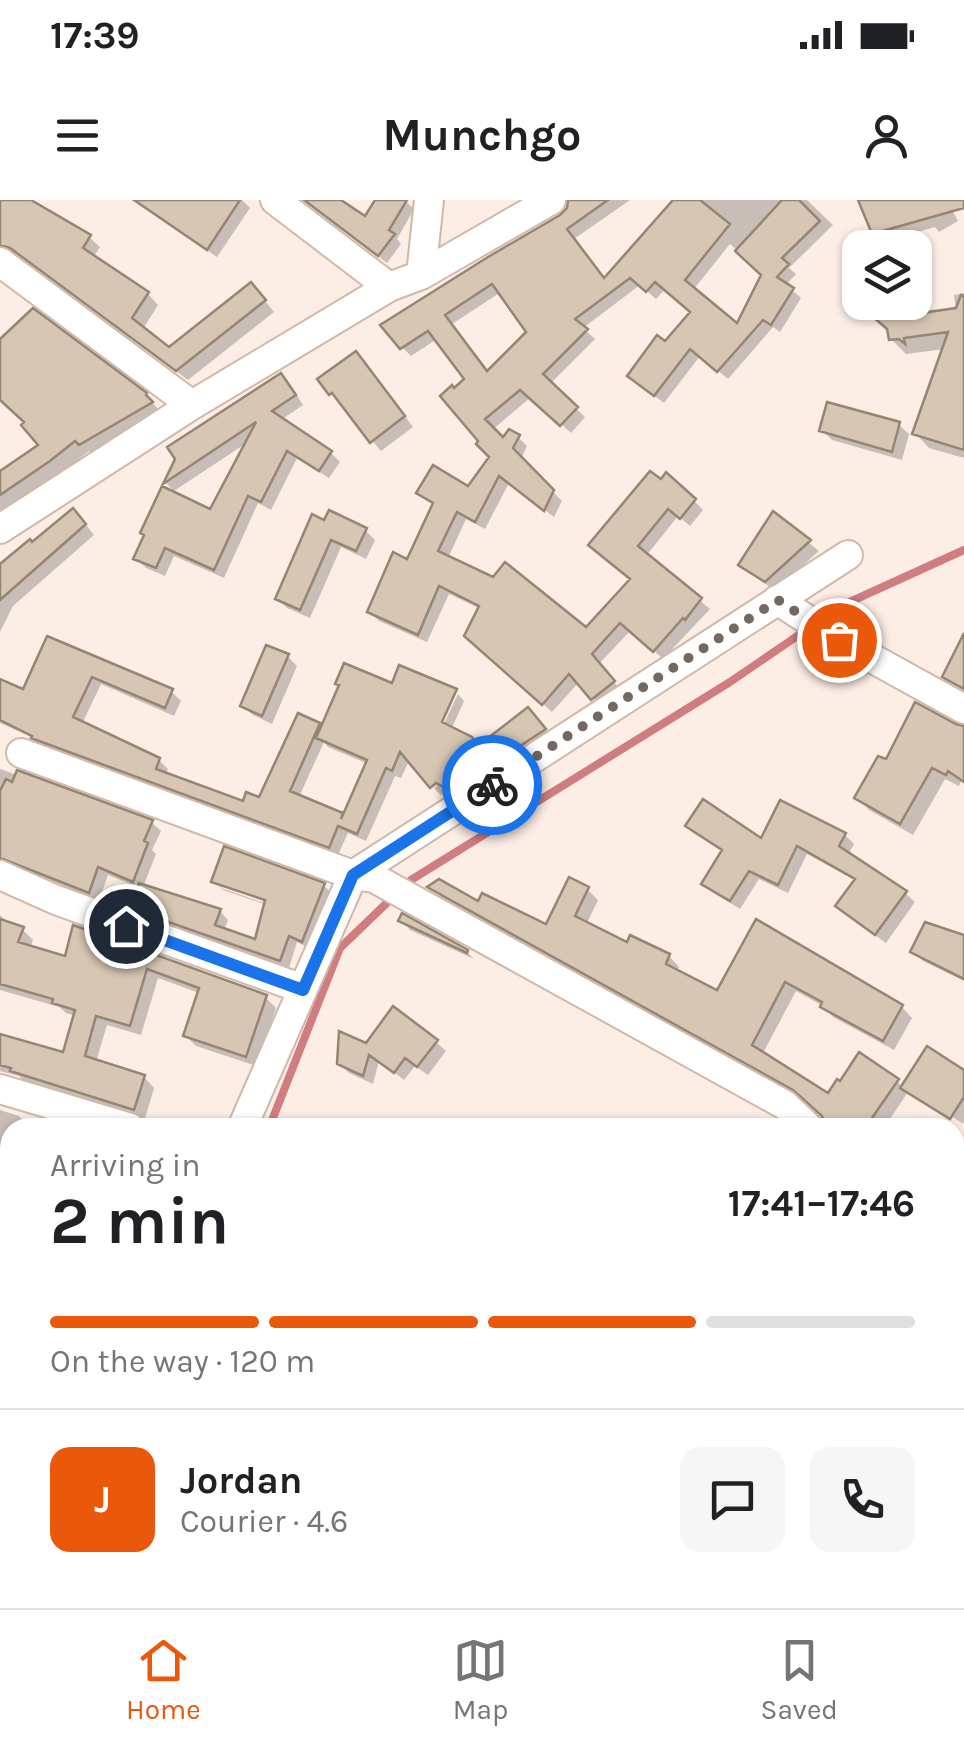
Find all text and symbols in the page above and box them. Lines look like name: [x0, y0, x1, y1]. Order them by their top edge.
text: 17:39: [50, 13, 140, 58]
icon: menu: [50, 108, 105, 163]
icon: person: [859, 108, 914, 163]
text: Munchgo: [382, 109, 582, 161]
map controls: [842, 230, 932, 320]
button: layers: [842, 230, 932, 320]
pin: [797, 598, 882, 683]
icon: bag: [812, 613, 867, 668]
courier: [442, 735, 542, 835]
icon: bike: [465, 758, 520, 813]
pin: [84, 884, 169, 969]
icon: home: [99, 899, 154, 954]
text: Arriving in: [50, 1147, 201, 1184]
text: 17:41–17:46: [728, 1181, 915, 1226]
text: 2 min: [50, 1183, 229, 1259]
text: On the way · 120 m: [50, 1343, 315, 1380]
button: chat: [680, 1447, 785, 1552]
button: phone: [810, 1447, 915, 1552]
text: Jordan: [180, 1458, 303, 1503]
text: J: [94, 1477, 111, 1522]
text: Courier · 4.6: [180, 1503, 348, 1540]
tab: Home: [126, 1633, 201, 1726]
tab: Map: [453, 1633, 508, 1726]
tab: Saved: [761, 1633, 838, 1726]

